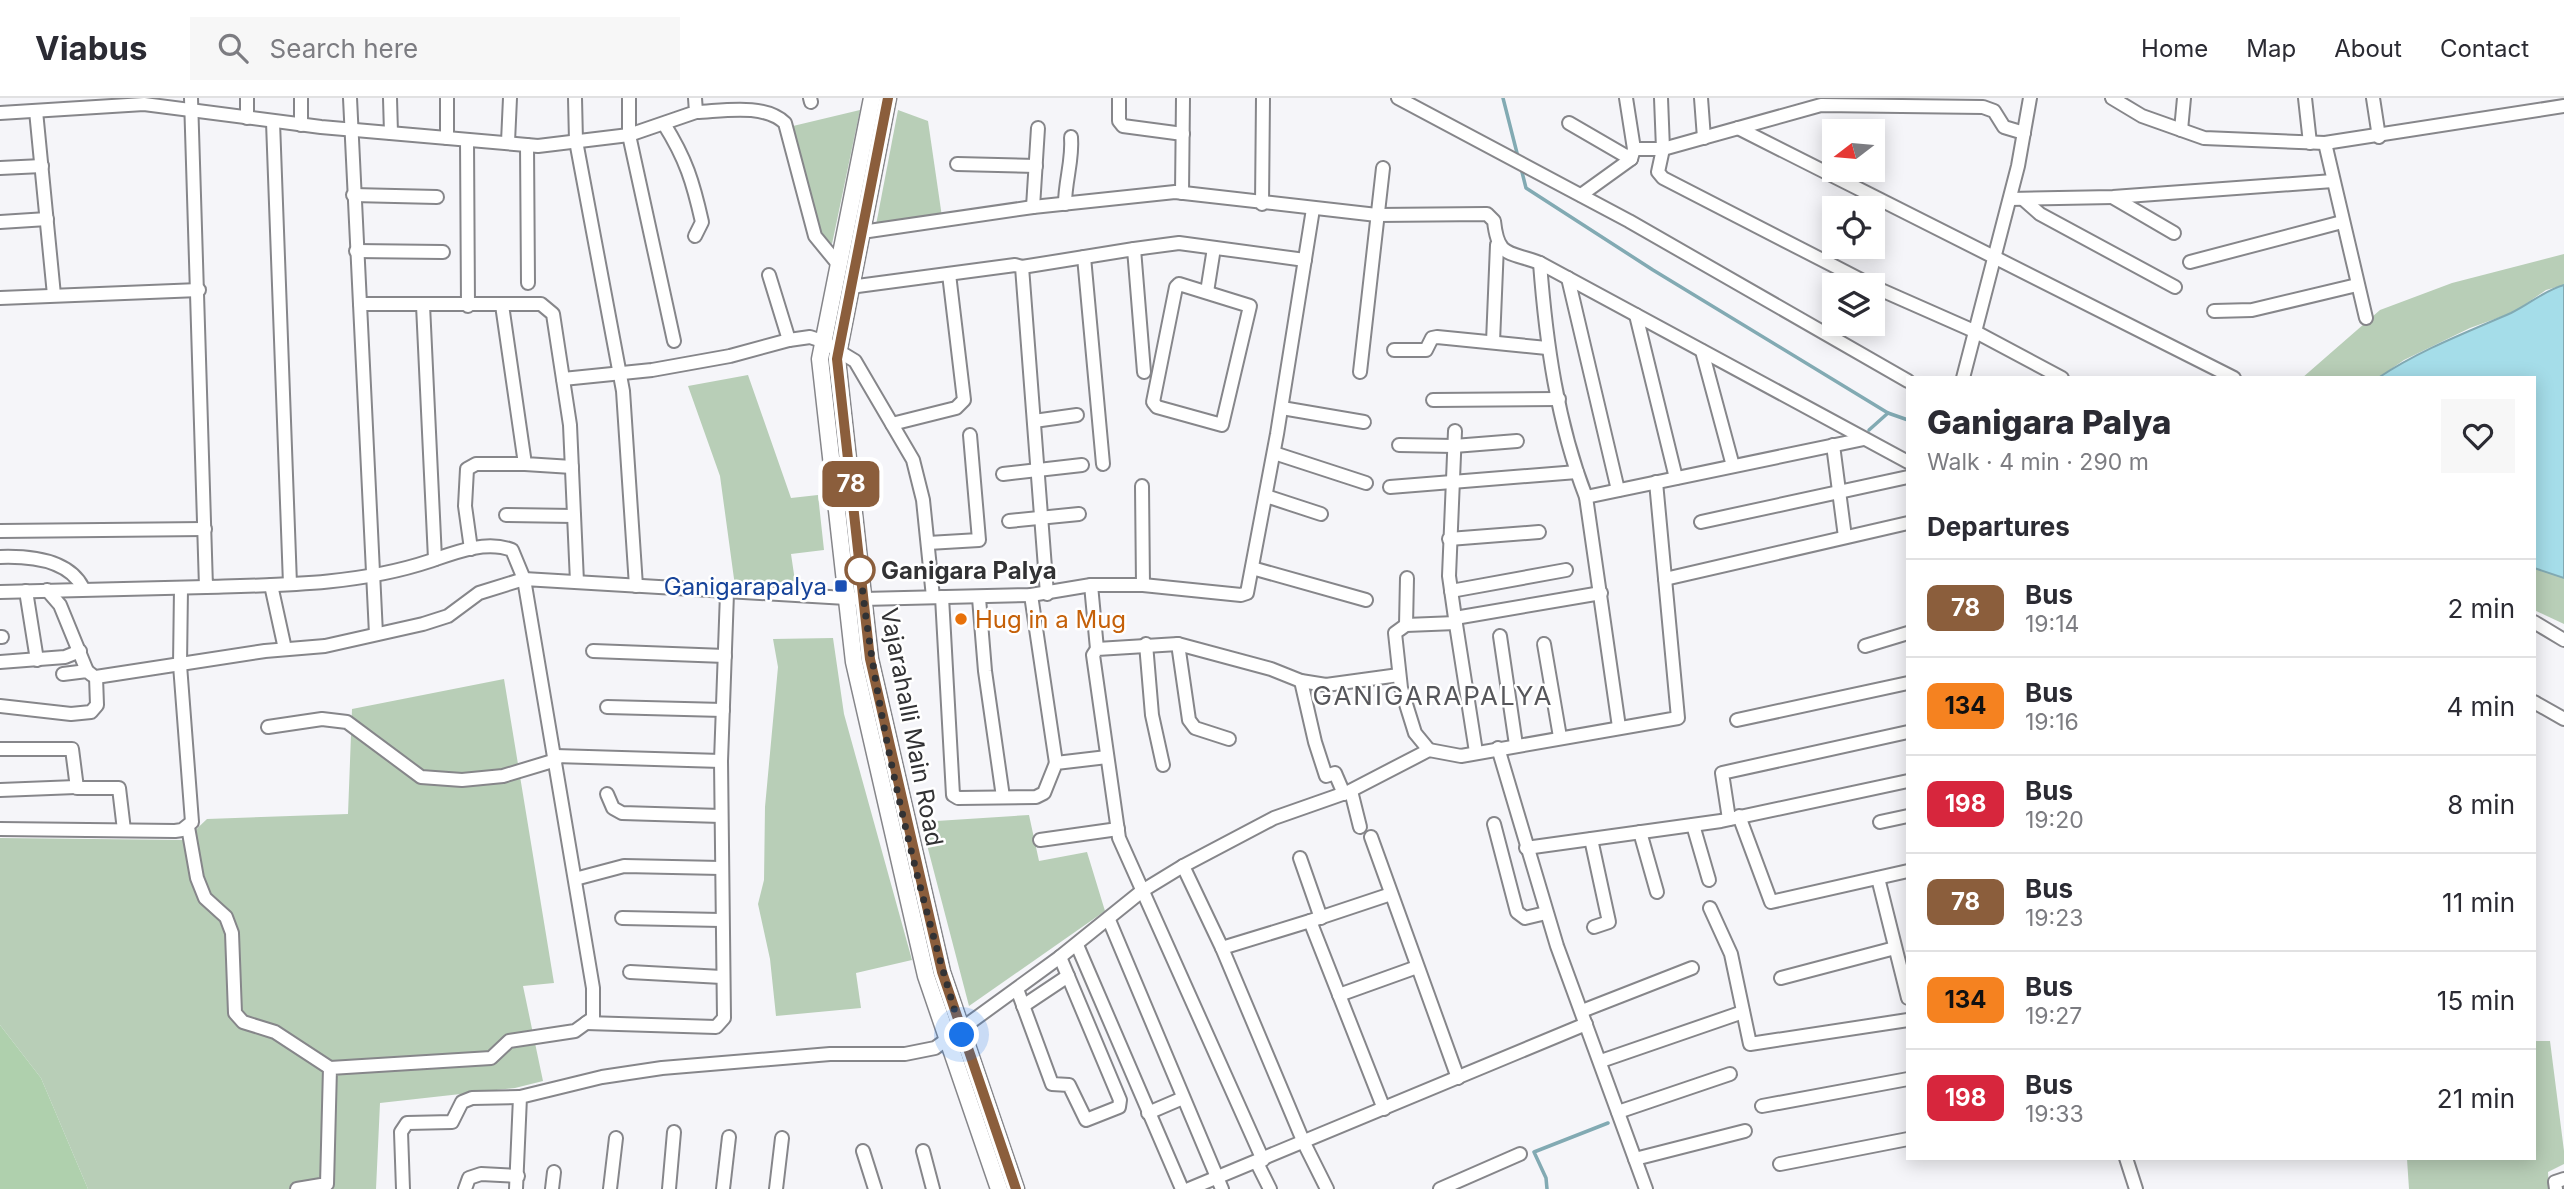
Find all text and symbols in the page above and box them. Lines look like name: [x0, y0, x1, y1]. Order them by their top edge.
search box: [190, 17, 680, 80]
text: Viabus: [35, 28, 148, 68]
icon: search: [214, 29, 252, 67]
text: Search here: [270, 33, 418, 64]
text: Home: [2141, 34, 2208, 63]
text: Map: [2246, 34, 2296, 63]
text: About: [2334, 34, 2402, 63]
text: Contact: [2440, 34, 2529, 63]
north arrow: [1822, 119, 1885, 182]
map controls: [1822, 119, 1885, 336]
button: locate: [1822, 196, 1885, 259]
button: layers: [1822, 273, 1885, 336]
button: heart: [2441, 399, 2515, 473]
text: Ganigara Palya: [1927, 402, 2171, 442]
text: Walk · 4 min · 290 m: [1927, 448, 2149, 476]
line badge: 78: [820, 461, 882, 507]
text: 78: [836, 469, 866, 498]
text: Departures: [1927, 511, 2070, 542]
marker: Ganigara Palya: [845, 555, 875, 585]
place label: Ganigara Palya: [881, 556, 1057, 585]
place label: Ganigarapalya: [664, 572, 827, 601]
marker: Ganigarapalya: [833, 578, 849, 594]
text: Bus: [2025, 579, 2073, 610]
text: 78: [1951, 593, 1980, 622]
text: 2 min: [2447, 593, 2515, 624]
street label: Vajarahalli Main Road: [875, 605, 949, 849]
place label: Hug in a Mug: [975, 605, 1126, 634]
text: 19:14: [2025, 610, 2079, 638]
marker: Hug in a Mug: [953, 611, 969, 627]
text: Bus: [2025, 677, 2073, 708]
district label: GANIGARAPALYA: [1313, 680, 1553, 711]
text: 134: [1944, 691, 1987, 720]
text: 4 min: [2446, 691, 2515, 722]
text: 19:16: [2025, 708, 2079, 736]
text: Bus: [2025, 775, 2073, 806]
text: 198: [1945, 789, 1986, 818]
text: 8 min: [2447, 789, 2515, 820]
text: 19:20: [2025, 806, 2084, 834]
text: Bus: [2025, 873, 2073, 904]
text: 78: [1951, 887, 1980, 916]
text: 11 min: [2442, 887, 2515, 918]
text: 19:23: [2025, 904, 2083, 932]
text: Bus: [2025, 971, 2073, 1002]
text: 134: [1944, 985, 1987, 1014]
text: 15 min: [2437, 985, 2515, 1016]
text: 19:27: [2025, 1002, 2082, 1030]
your location: [944, 1017, 979, 1052]
text: Bus: [2025, 1069, 2073, 1100]
text: 198: [1945, 1083, 1986, 1112]
text: 21 min: [2437, 1083, 2515, 1114]
text: 19:33: [2025, 1100, 2084, 1128]

